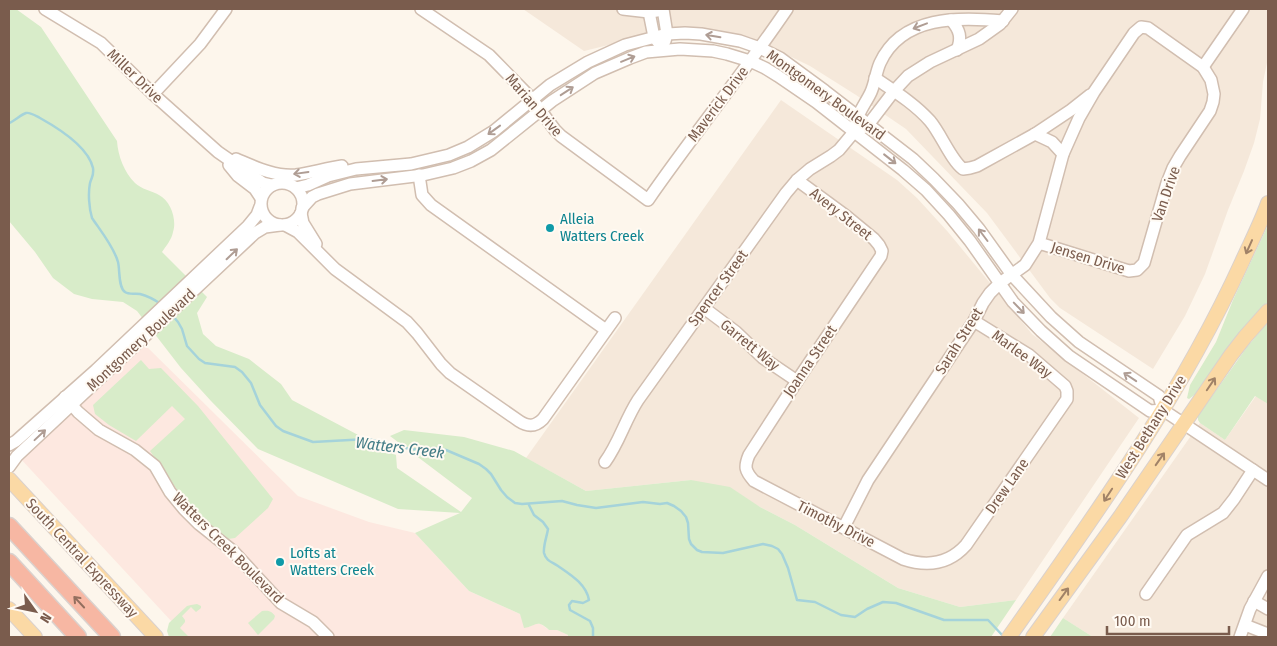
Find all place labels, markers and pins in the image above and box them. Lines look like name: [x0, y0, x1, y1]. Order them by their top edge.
place label: Alleia Watters Creek: [560, 210, 644, 245]
marker: Alleia Watters Creek: [544, 222, 556, 234]
place label: Lofts at Watters Creek: [290, 544, 374, 579]
marker: Lofts at Watters Creek: [274, 556, 286, 568]

